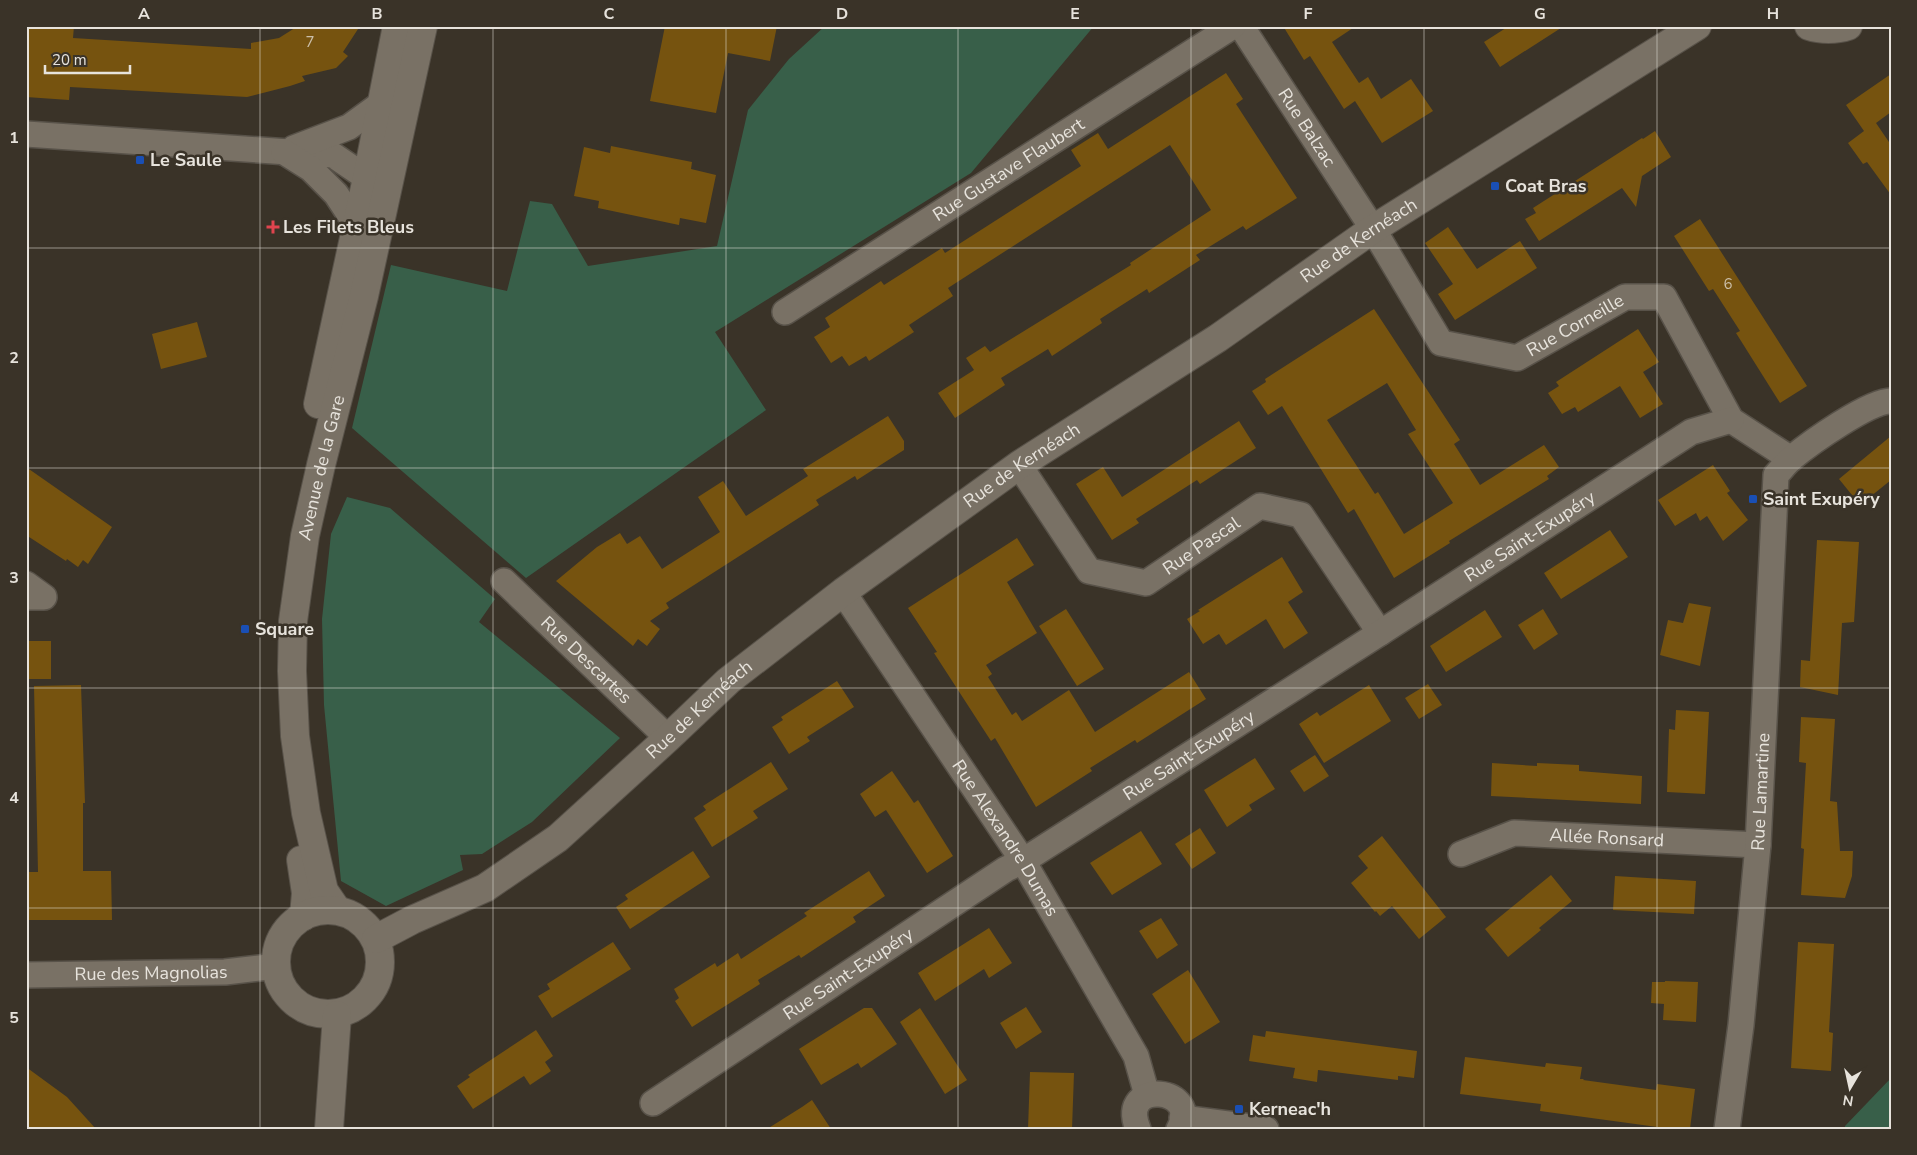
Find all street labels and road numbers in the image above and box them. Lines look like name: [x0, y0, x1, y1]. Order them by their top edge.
street label: Rue Balzac: [1272, 83, 1341, 172]
street label: Rue Gustave Flaubert: [928, 112, 1089, 227]
street label: Rue de Kernéach: [1295, 192, 1422, 289]
street label: Rue Corneille: [1522, 288, 1628, 362]
street label: Avenue de la Gare: [292, 392, 350, 543]
street label: Rue de Kernéach: [959, 417, 1085, 513]
street label: Rue Saint-Exupéry: [1459, 485, 1600, 588]
street label: Rue Pascal: [1158, 511, 1245, 580]
street label: Rue Descartes: [536, 611, 637, 709]
street label: Rue de Kernéach: [641, 655, 757, 764]
street label: Rue Saint-Exupéry: [1118, 704, 1260, 806]
street label: Rue Lamartine: [1746, 732, 1775, 851]
street label: Rue Alexandre Dumas: [947, 755, 1065, 921]
street label: Allée Ronsard: [1549, 823, 1665, 852]
street label: Rue Saint-Exupéry: [778, 921, 918, 1026]
street label: Rue des Magnolias: [74, 960, 228, 986]

